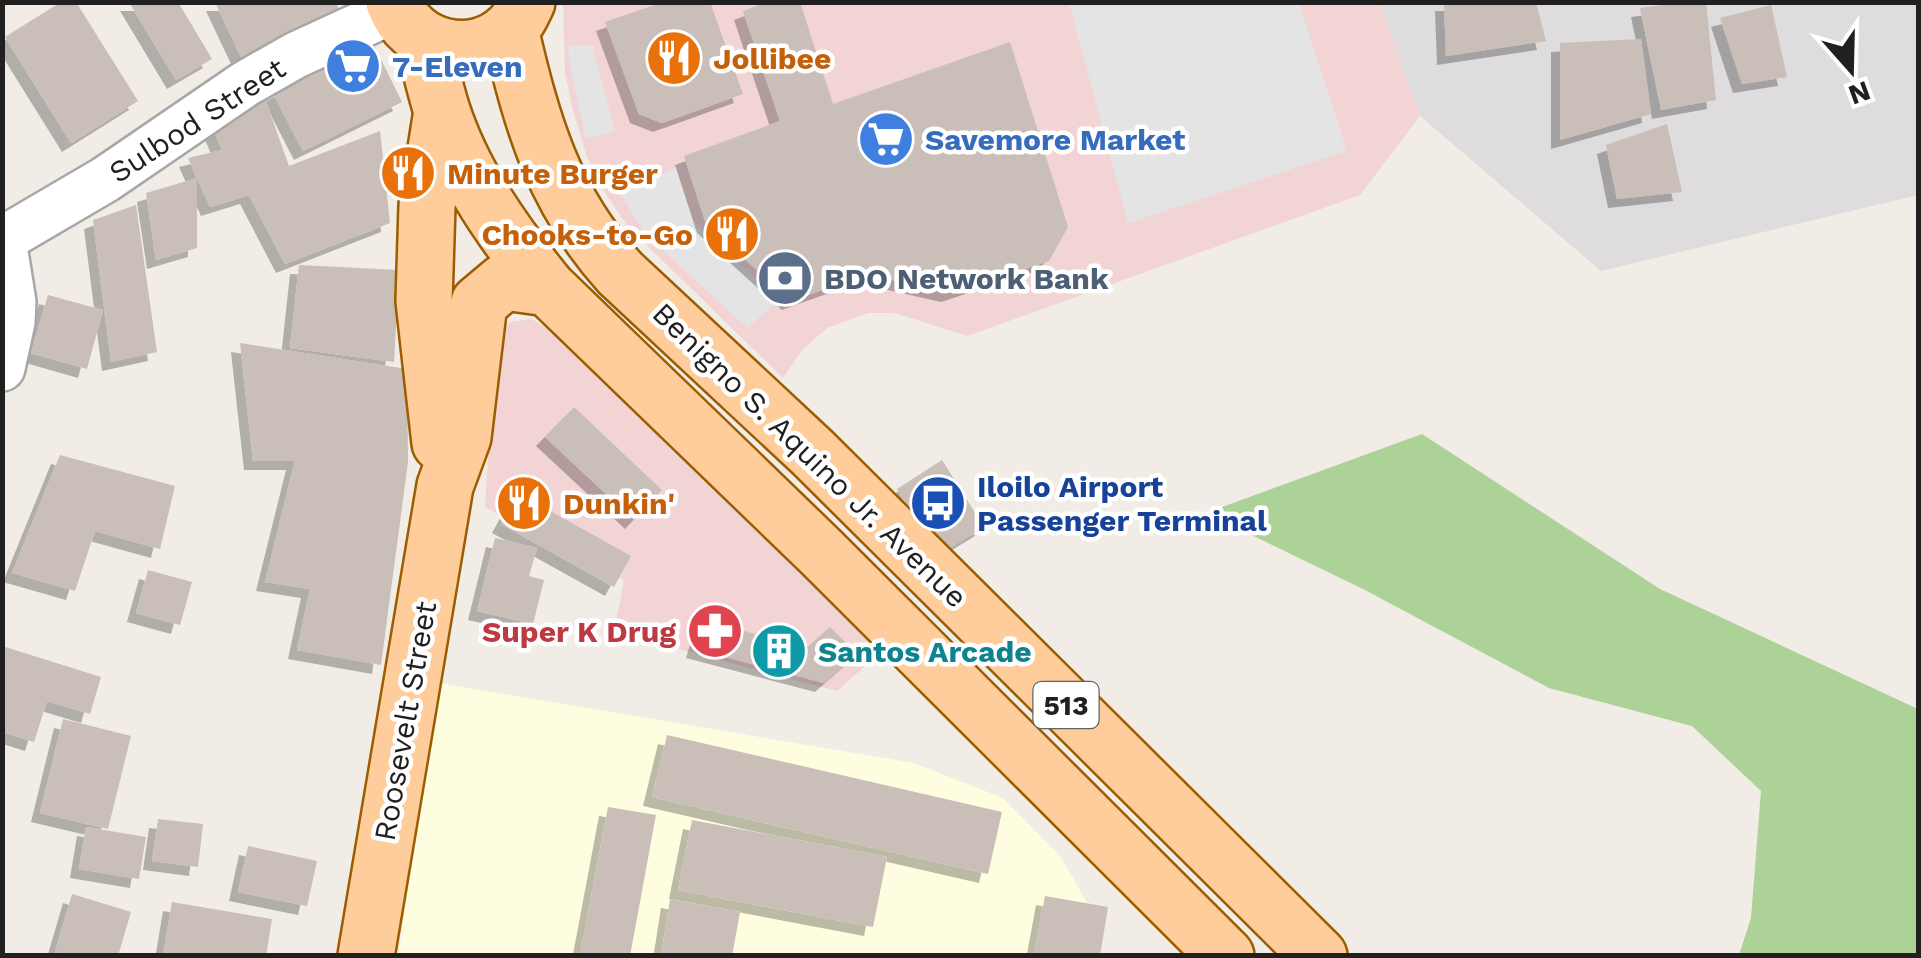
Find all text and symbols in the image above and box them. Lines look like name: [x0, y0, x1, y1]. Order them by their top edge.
north arrow: [1801, 20, 1901, 120]
restaurant icon: Jollibee: [644, 28, 704, 88]
supermarket icon: 7-Eleven: [323, 36, 383, 96]
place label: Jollibee: [713, 41, 831, 76]
place label: 7-Eleven: [392, 49, 523, 84]
street label: Sulbod Street: [102, 50, 292, 190]
text: N: [1844, 74, 1875, 112]
supermarket icon: Savemore Market: [856, 109, 916, 169]
place label: Savemore Market: [925, 122, 1185, 157]
restaurant icon: Minute Burger: [378, 143, 438, 203]
place label: Minute Burger: [447, 156, 658, 191]
restaurant icon: Chooks-to-Go: [702, 204, 762, 264]
place label: Chooks-to-Go: [481, 217, 693, 252]
bank icon: BDO Network Bank: [755, 248, 815, 308]
place label: BDO Network Bank: [824, 261, 1109, 296]
street label: Benigno S. Aquino Jr. Avenue: [646, 295, 974, 615]
place label: Iloilo Airport Passenger Terminal: [977, 469, 1267, 538]
restaurant icon: Dunkin': [494, 473, 554, 533]
bus stop icon: Iloilo Airport Passenger Terminal: [908, 473, 968, 533]
place label: Dunkin': [563, 486, 675, 521]
street label: Roosevelt Street: [367, 598, 443, 844]
pharmacy icon: Super K Drug: [685, 601, 745, 661]
place label: Super K Drug: [482, 614, 676, 649]
building icon: Santos Arcade: [749, 621, 809, 681]
place label: Santos Arcade: [818, 634, 1032, 669]
road number: 513: [1034, 682, 1098, 728]

